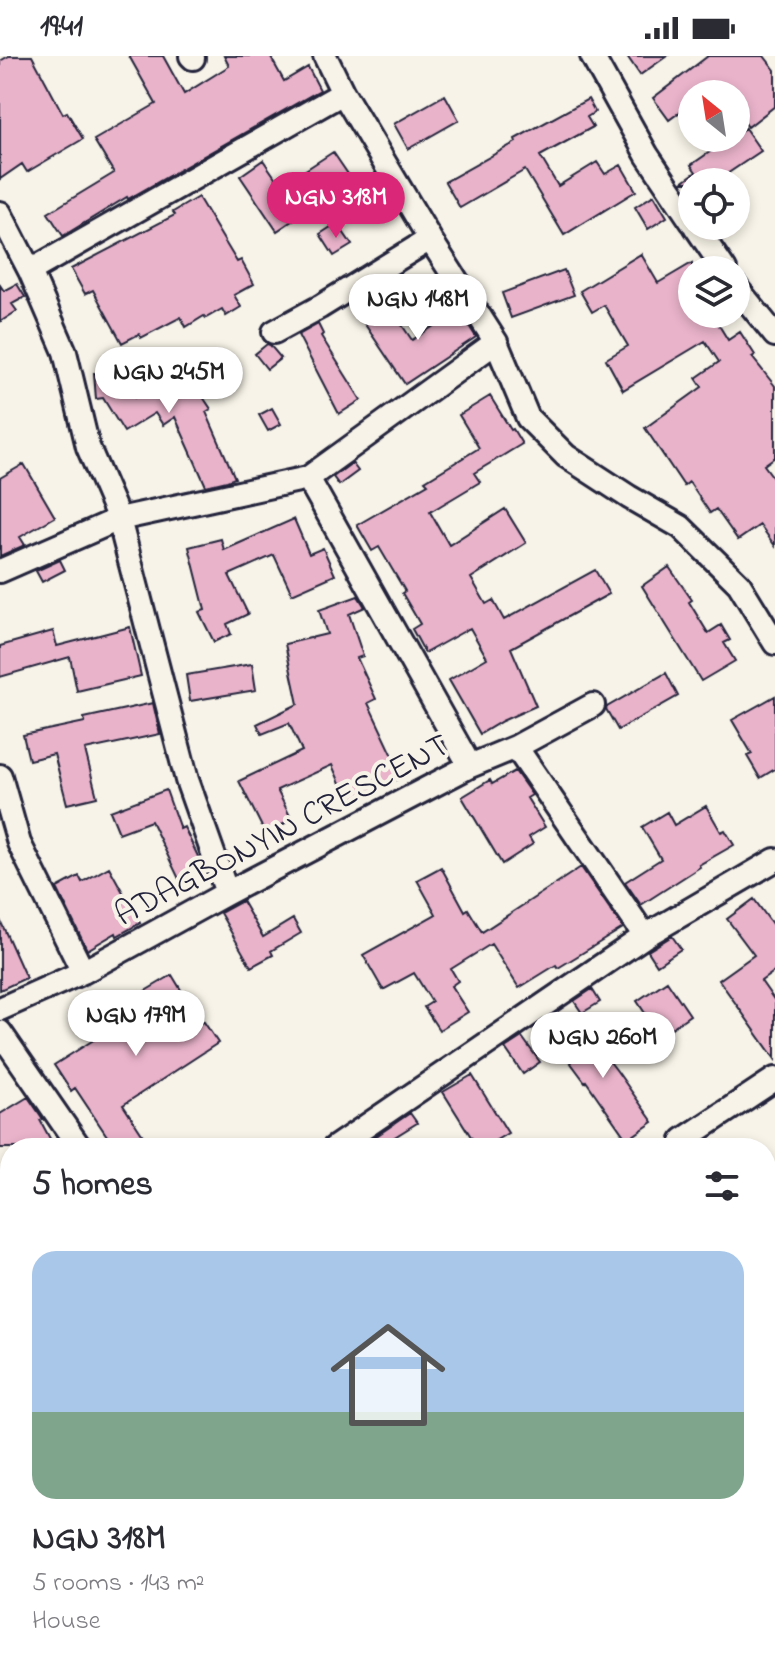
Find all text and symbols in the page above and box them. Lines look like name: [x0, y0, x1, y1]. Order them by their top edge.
text: 19:41: [40, 6, 83, 50]
north arrow: [678, 80, 750, 152]
map controls: [678, 80, 750, 328]
button: locate: [678, 168, 750, 240]
pin: NGN 318M: [253, 172, 419, 240]
text: NGN 318M: [285, 179, 387, 217]
button: layers: [678, 256, 750, 328]
pin: NGN 148M: [335, 274, 501, 342]
text: NGN 148M: [367, 281, 469, 319]
pin: NGN 245M: [86, 347, 252, 415]
text: NGN 245M: [113, 354, 225, 392]
street label: ADAGBONYIN CRESCENT: [106, 722, 459, 941]
pin: NGN 179M: [53, 990, 219, 1058]
text: NGN 179M: [86, 997, 186, 1035]
pin: NGN 260M: [520, 1012, 686, 1080]
text: NGN 260M: [548, 1019, 658, 1057]
text: 5 homes: [32, 1161, 153, 1211]
icon: filters: [700, 1164, 744, 1208]
icon: home: [316, 1303, 460, 1447]
text: NGN 318M: [32, 1515, 166, 1565]
text: 5 rooms · 143 m²: [32, 1565, 205, 1603]
text: House: [32, 1603, 100, 1641]

